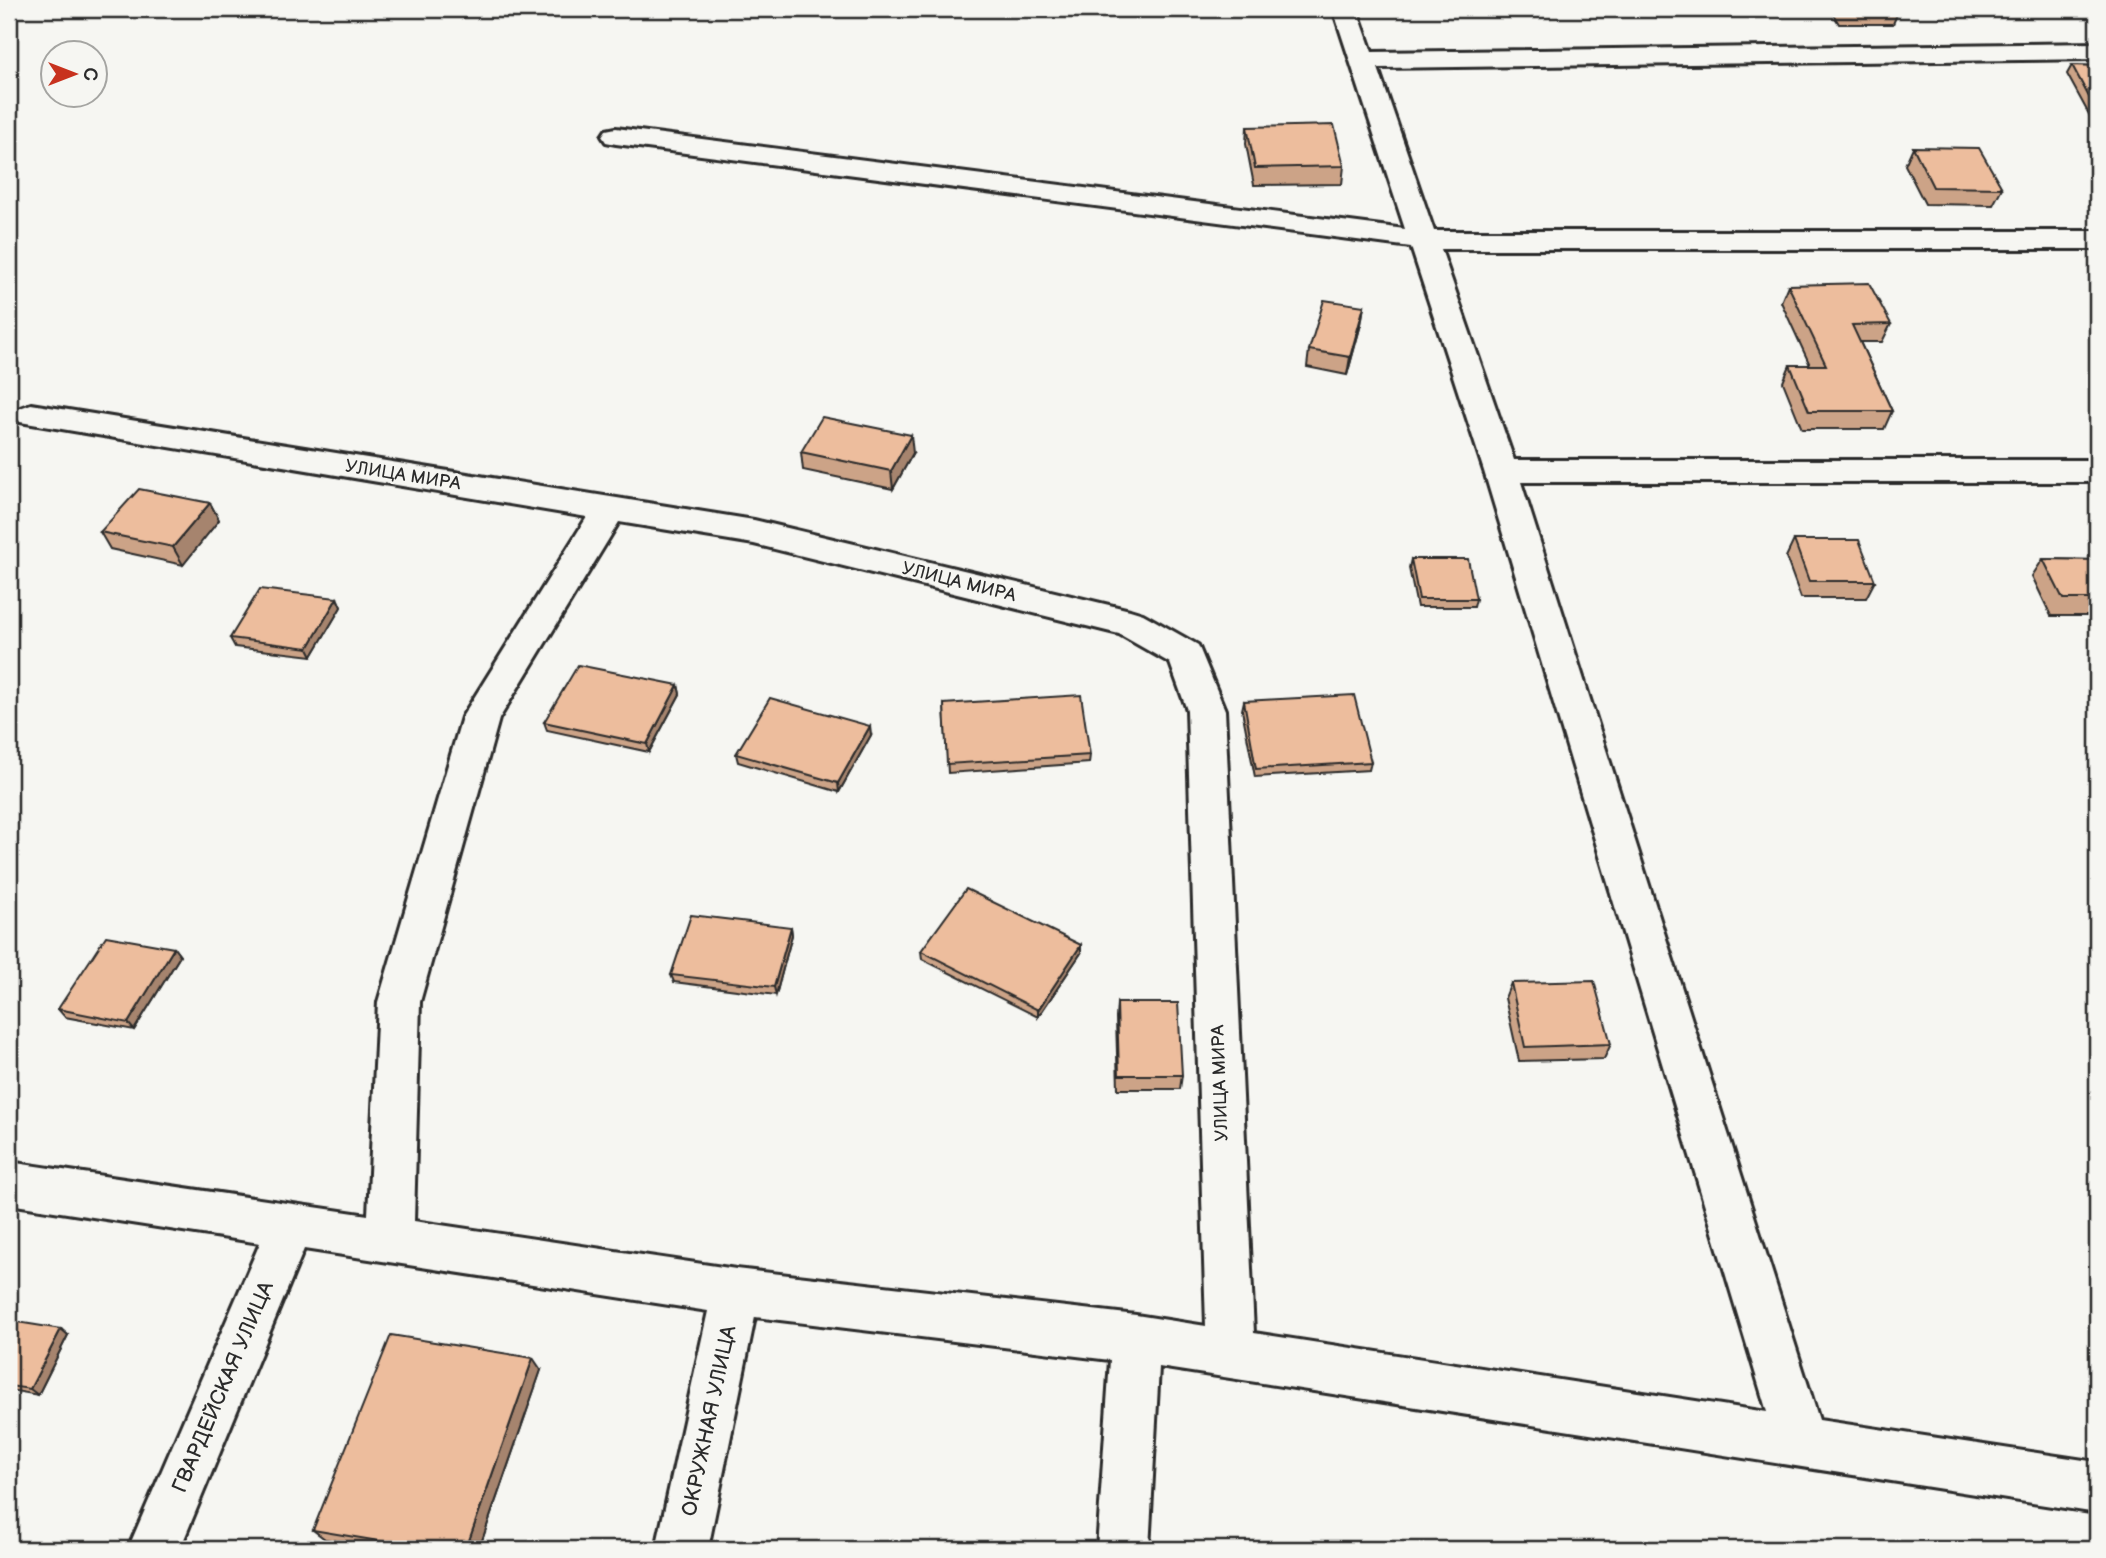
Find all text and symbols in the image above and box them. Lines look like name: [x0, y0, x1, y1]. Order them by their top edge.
north arrow: [38, 38, 108, 108]
text: С: [78, 67, 101, 81]
street label: УЛИЦА МИРА: [344, 455, 462, 495]
street label: УЛИЦА МИРА: [900, 558, 1018, 606]
street label: УЛИЦА МИРА: [1207, 1024, 1233, 1142]
street label: ГВАРДЕЙСКАЯ УЛИЦА: [167, 1277, 279, 1496]
street label: ОКРУЖНАЯ УЛИЦА: [677, 1323, 741, 1519]

